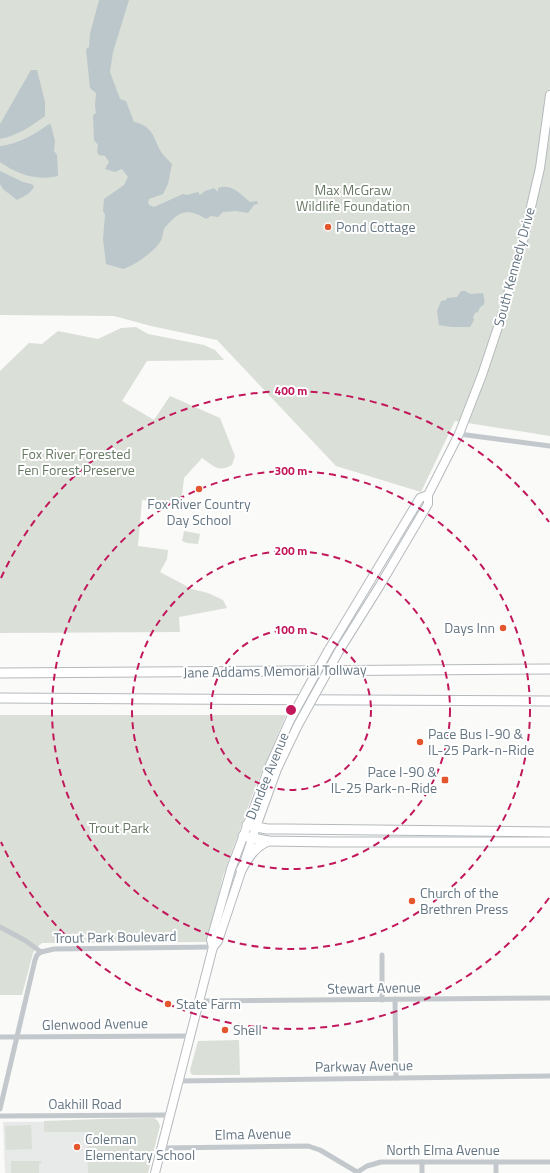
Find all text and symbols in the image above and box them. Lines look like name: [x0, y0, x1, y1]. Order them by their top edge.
park label: Max McGraw Wildlife Foundation: [296, 179, 410, 216]
street label: South Kennedy Drive: [487, 205, 540, 329]
place label: Pond Cottage: [336, 216, 416, 237]
marker: Pond Cottage: [323, 222, 333, 232]
text: 400 m: [275, 381, 307, 400]
park label: Fox River Forested Fen Forest Preserve: [17, 443, 135, 480]
text: 300 m: [275, 461, 307, 480]
marker: Fox River Country Day School: [194, 484, 204, 494]
place label: Fox River Country Day School: [147, 493, 251, 530]
text: 200 m: [275, 541, 307, 560]
place label: Days Inn: [444, 617, 495, 638]
text: 100 m: [275, 620, 307, 639]
marker: Days Inn: [498, 623, 508, 633]
street label: Jane Addams Memorial Tollway: [183, 658, 367, 683]
centre of rings: [284, 703, 298, 717]
place label: Pace Bus I-90 & IL-25 Park-n-Ride: [428, 723, 534, 760]
street label: Dundee Avenue: [239, 729, 294, 823]
marker: Pace Bus I-90 & IL-25 Park-n-Ride: [415, 737, 425, 747]
place label: Pace I-90 & IL-25 Park-n-Ride: [331, 761, 437, 798]
marker: Pace I-90 & IL-25 Park-n-Ride: [440, 775, 450, 785]
park label: Trout Park: [89, 817, 150, 838]
place label: Church of the Brethren Press: [420, 882, 508, 919]
marker: Church of the Brethren Press: [407, 896, 417, 906]
street label: Trout Park Boulevard: [53, 925, 177, 948]
street label: Stewart Avenue: [327, 976, 421, 999]
place label: State Farm: [176, 993, 241, 1014]
marker: State Farm: [163, 999, 173, 1009]
street label: Glenwood Avenue: [42, 1012, 148, 1035]
place label: Shell: [233, 1019, 262, 1040]
marker: Shell: [220, 1025, 230, 1035]
street label: Parkway Avenue: [315, 1054, 413, 1077]
street label: Oakhill Road: [48, 1093, 122, 1114]
street label: Elma Avenue: [215, 1122, 291, 1145]
place label: Coleman Elementary School: [85, 1128, 195, 1165]
street label: North Elma Avenue: [386, 1139, 500, 1160]
marker: Coleman Elementary School: [72, 1142, 82, 1152]

